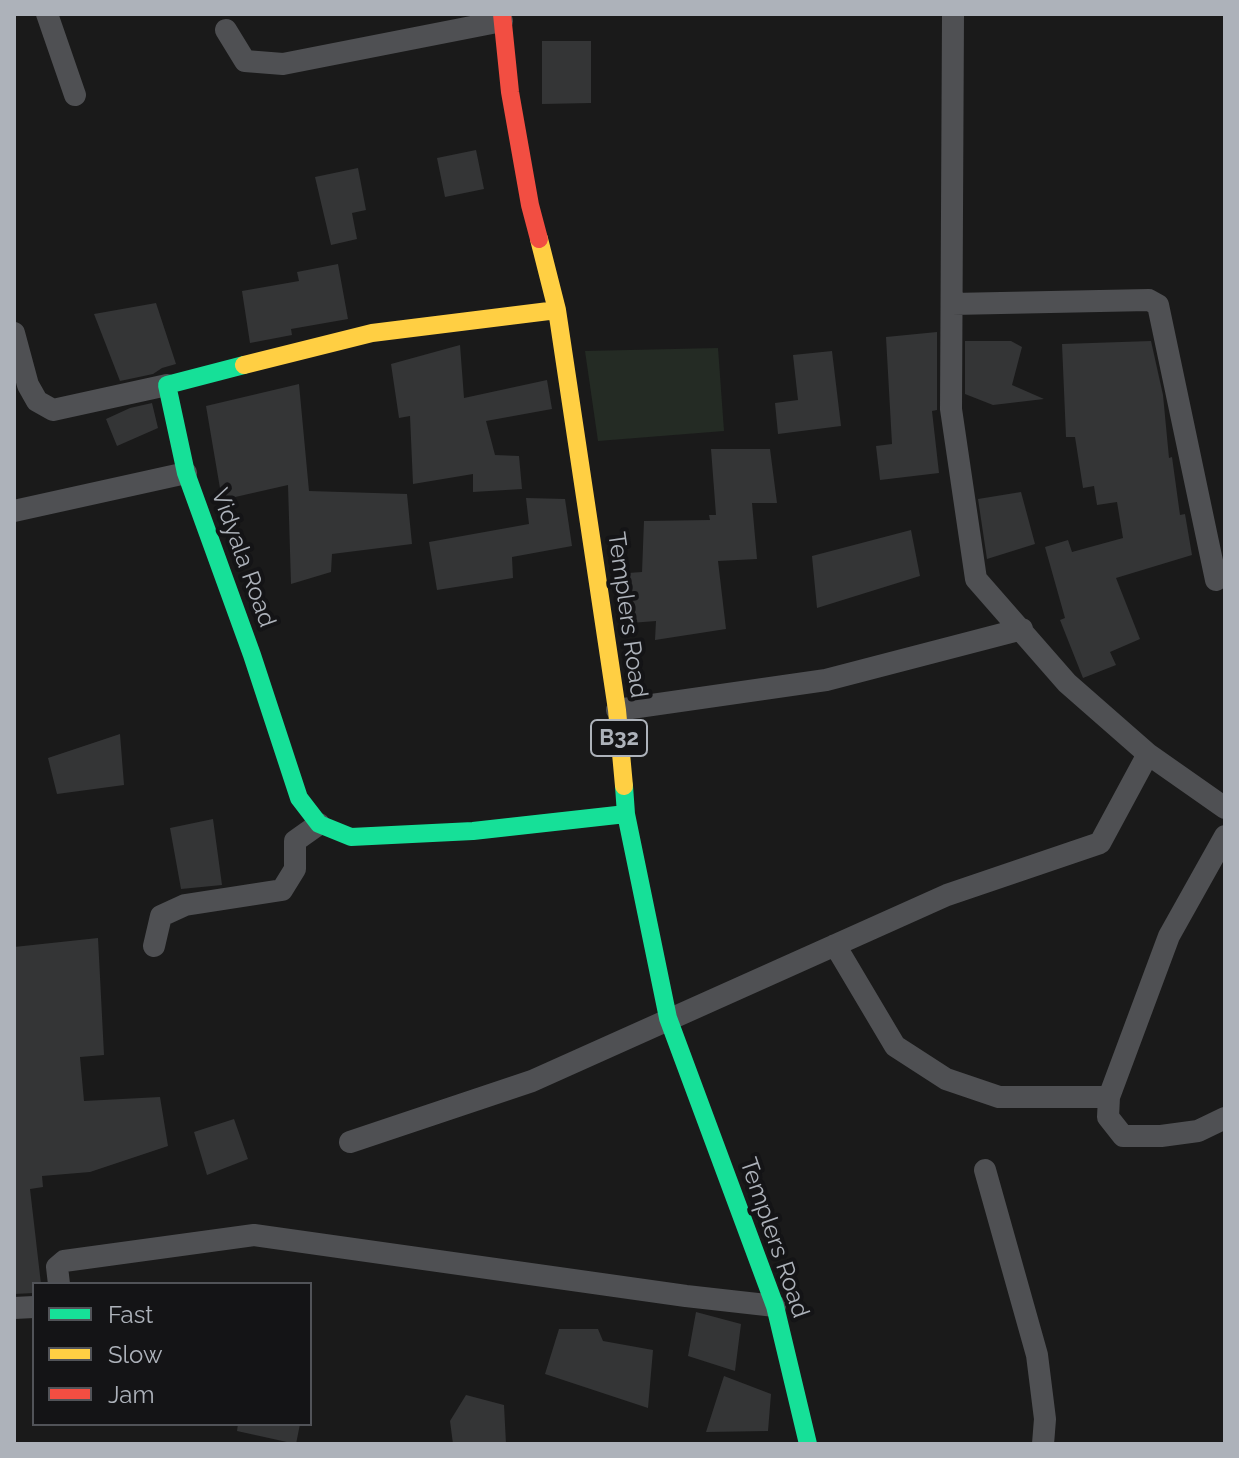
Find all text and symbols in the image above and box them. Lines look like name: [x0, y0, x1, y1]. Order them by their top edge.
street label: Vidyala Road: [205, 485, 281, 631]
street label: Templers Road: [601, 530, 653, 700]
road number: B32: [591, 720, 647, 756]
street label: Templers Road: [733, 1154, 815, 1322]
legend: [32, 1282, 312, 1426]
text: Fast: [108, 1300, 153, 1329]
text: Slow: [108, 1340, 162, 1369]
text: Jam: [108, 1380, 154, 1409]

